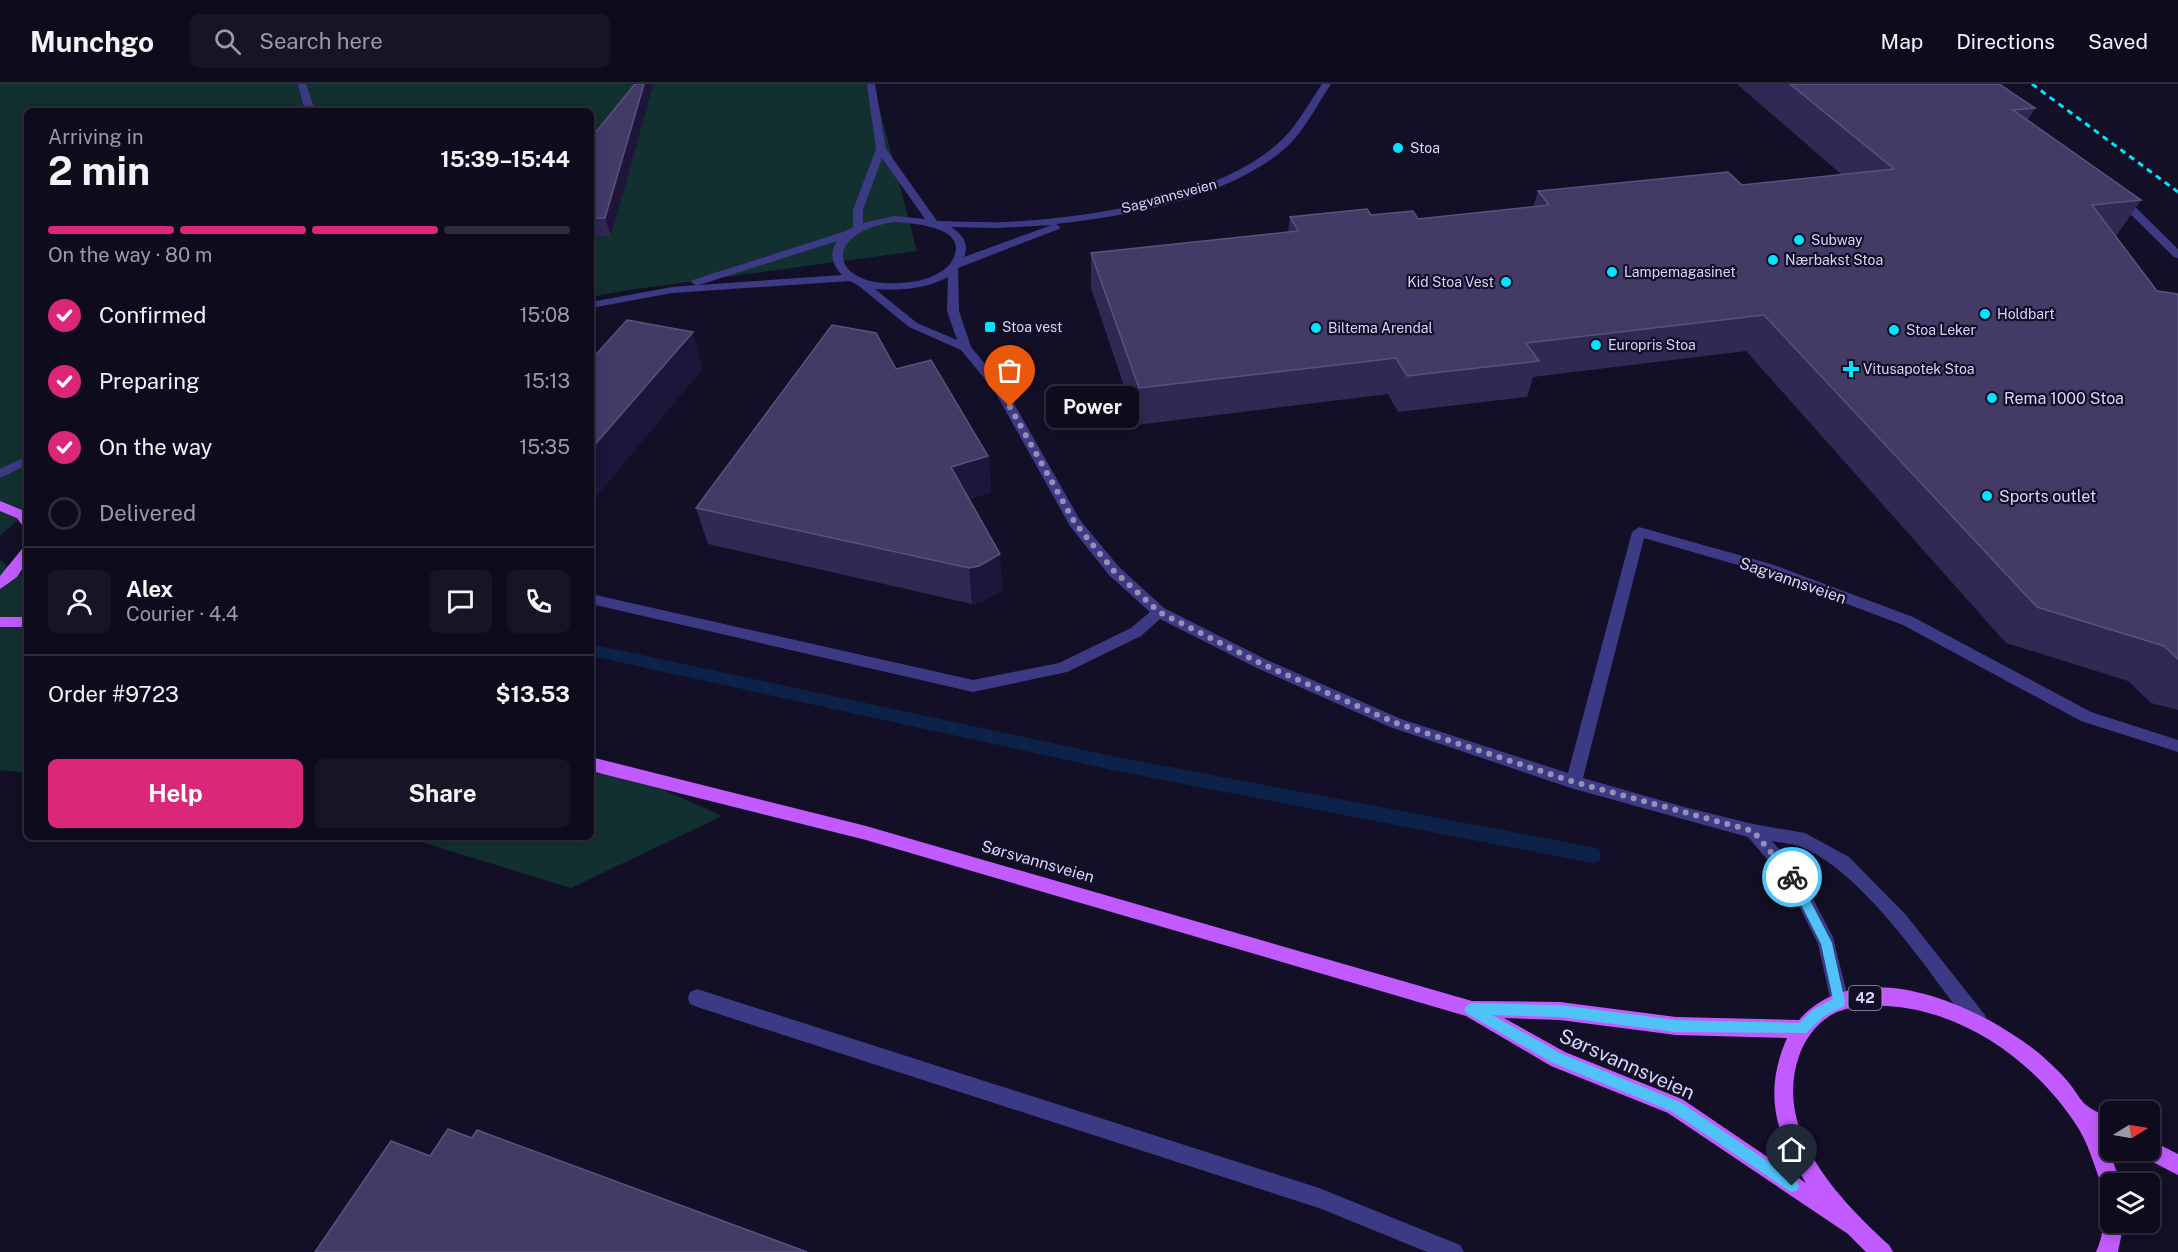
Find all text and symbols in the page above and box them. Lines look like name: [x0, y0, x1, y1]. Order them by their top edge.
search box: [190, 14, 610, 68]
text: Munchgo: [30, 25, 154, 58]
icon: search: [211, 25, 244, 58]
text: Search here: [259, 28, 383, 54]
text: Map: [1881, 29, 1923, 54]
text: Directions: [1956, 29, 2055, 54]
text: Saved: [2088, 29, 2148, 54]
text: Arriving in: [48, 125, 143, 149]
place label: Stoa: [1410, 140, 1440, 156]
marker: Stoa: [1391, 141, 1405, 155]
text: 15:39–15:44: [440, 146, 570, 172]
text: 2 min: [48, 148, 150, 194]
street label: Sagvannsveien: [1120, 176, 1218, 216]
place label: Subway: [1811, 232, 1863, 248]
marker: Subway: [1792, 233, 1806, 247]
text: On the way · 80 m: [48, 243, 212, 267]
place label: Nærbakst Stoa: [1785, 252, 1883, 268]
marker: Nærbakst Stoa: [1766, 253, 1780, 267]
place label: Lampemagasinet: [1624, 264, 1736, 280]
marker: Lampemagasinet: [1605, 265, 1619, 279]
place label: Kid Stoa Vest: [1407, 274, 1494, 290]
marker: Kid Stoa Vest: [1499, 275, 1513, 289]
icon: check: [48, 299, 81, 332]
text: Confirmed: [99, 302, 206, 328]
text: 15:08: [519, 303, 570, 327]
place label: Holdbart: [1997, 306, 2055, 322]
marker: Holdbart: [1978, 307, 1992, 321]
place label: Stoa vest: [1002, 319, 1062, 335]
marker: Stoa vest: [983, 320, 997, 334]
place label: Biltema Arendal: [1328, 320, 1433, 336]
marker: Biltema Arendal: [1309, 321, 1323, 335]
place label: Stoa Leker: [1906, 322, 1976, 338]
marker: Stoa Leker: [1887, 323, 1901, 337]
place label: Europris Stoa: [1608, 337, 1696, 353]
marker: Europris Stoa: [1589, 338, 1603, 352]
pin: [984, 345, 1035, 407]
icon: bag: [993, 354, 1026, 387]
place label: Vitusapotek Stoa: [1863, 361, 1975, 377]
marker: Vitusapotek Stoa: [1844, 362, 1858, 376]
icon: check: [48, 365, 81, 398]
text: Preparing: [99, 368, 200, 394]
text: 15:13: [524, 369, 570, 393]
callout: Power: [1046, 386, 1139, 428]
place label: Rema 1000 Stoa: [2004, 389, 2124, 408]
marker: Rema 1000 Stoa: [1985, 391, 1999, 405]
text: Power: [1063, 395, 1122, 419]
icon: check: [48, 431, 81, 464]
text: On the way: [99, 434, 212, 460]
text: 15:35: [519, 435, 570, 459]
place label: Sports outlet: [1999, 487, 2096, 506]
marker: Sports outlet: [1980, 489, 1994, 503]
text: Delivered: [99, 500, 196, 526]
street label: Sagvannsveien: [1737, 553, 1849, 608]
button: person: [48, 570, 111, 633]
button: chat: [429, 570, 492, 633]
button: phone: [507, 570, 570, 633]
text: Alex: [126, 576, 173, 602]
text: Courier · 4.4: [126, 602, 238, 626]
text: Order #9723: [48, 681, 179, 707]
text: $13.53: [496, 681, 570, 707]
button: Help: [48, 759, 303, 828]
button: Share: [315, 759, 570, 828]
street label: Sørsvannsveien: [979, 836, 1097, 887]
courier: [1762, 847, 1822, 907]
icon: bike: [1776, 861, 1809, 894]
road number: 42: [1848, 986, 1882, 1010]
street label: Sørsvannsveien: [1555, 1023, 1699, 1105]
north arrow: [2100, 1101, 2160, 1161]
map controls: [2100, 1101, 2160, 1233]
pin: [1766, 1124, 1817, 1186]
icon: home: [1775, 1133, 1808, 1166]
button: layers: [2100, 1173, 2160, 1233]

